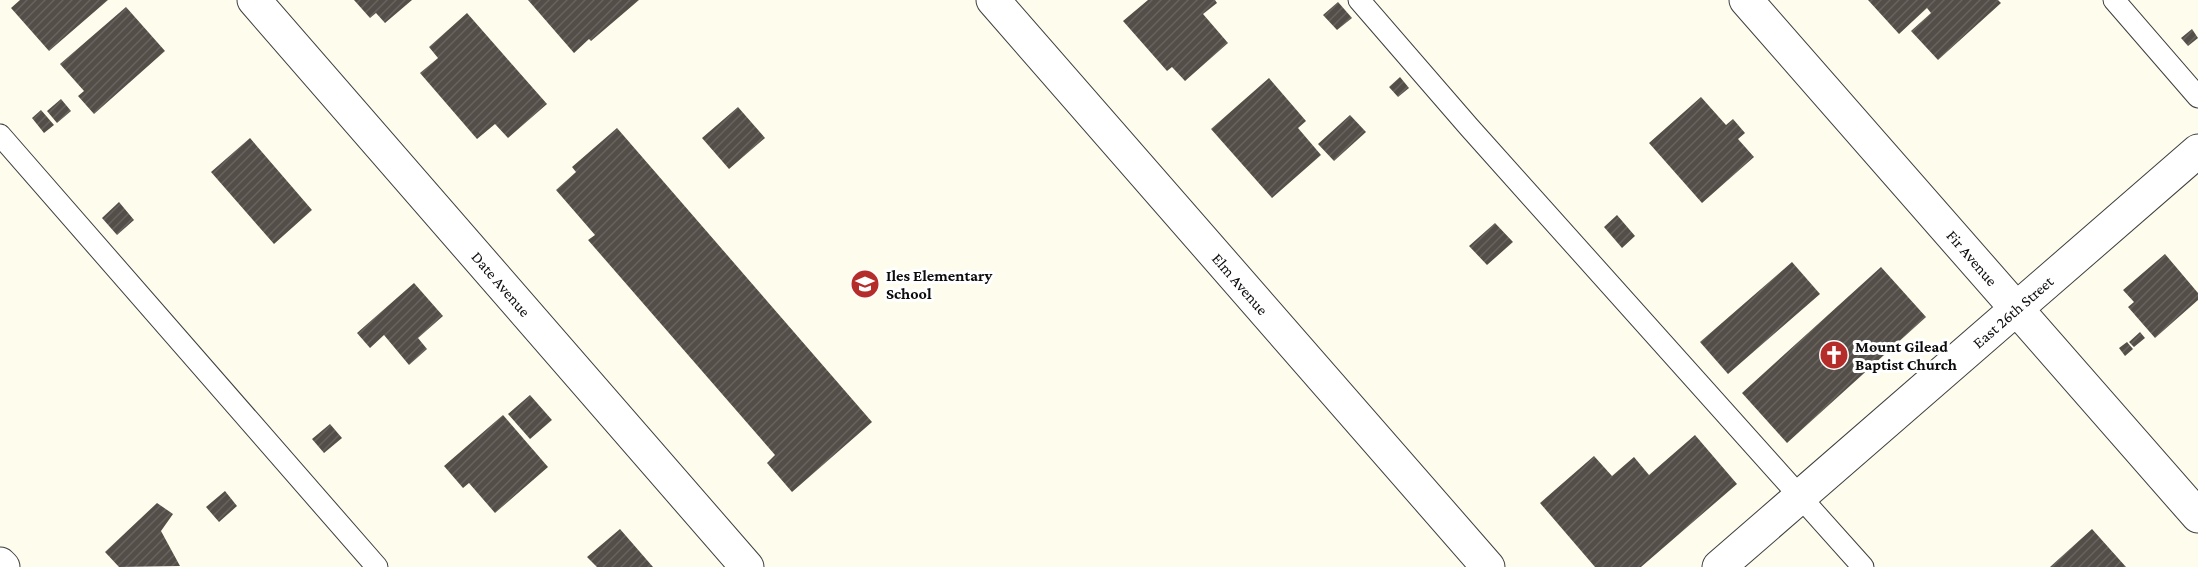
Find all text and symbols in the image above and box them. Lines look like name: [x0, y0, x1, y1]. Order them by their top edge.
street label: Fir Avenue: [1943, 227, 2001, 289]
street label: Date Avenue: [468, 248, 534, 320]
street label: Elm Avenue: [1209, 250, 1271, 318]
place label: Iles Elementary School: [886, 267, 992, 302]
school or university icon: Iles Elementary School: [849, 268, 881, 300]
street label: East 26th Street: [1969, 272, 2057, 351]
place label: Mount Gilead Baptist Church: [1855, 338, 1957, 373]
church icon: Mount Gilead Baptist Church: [1818, 339, 1850, 371]

